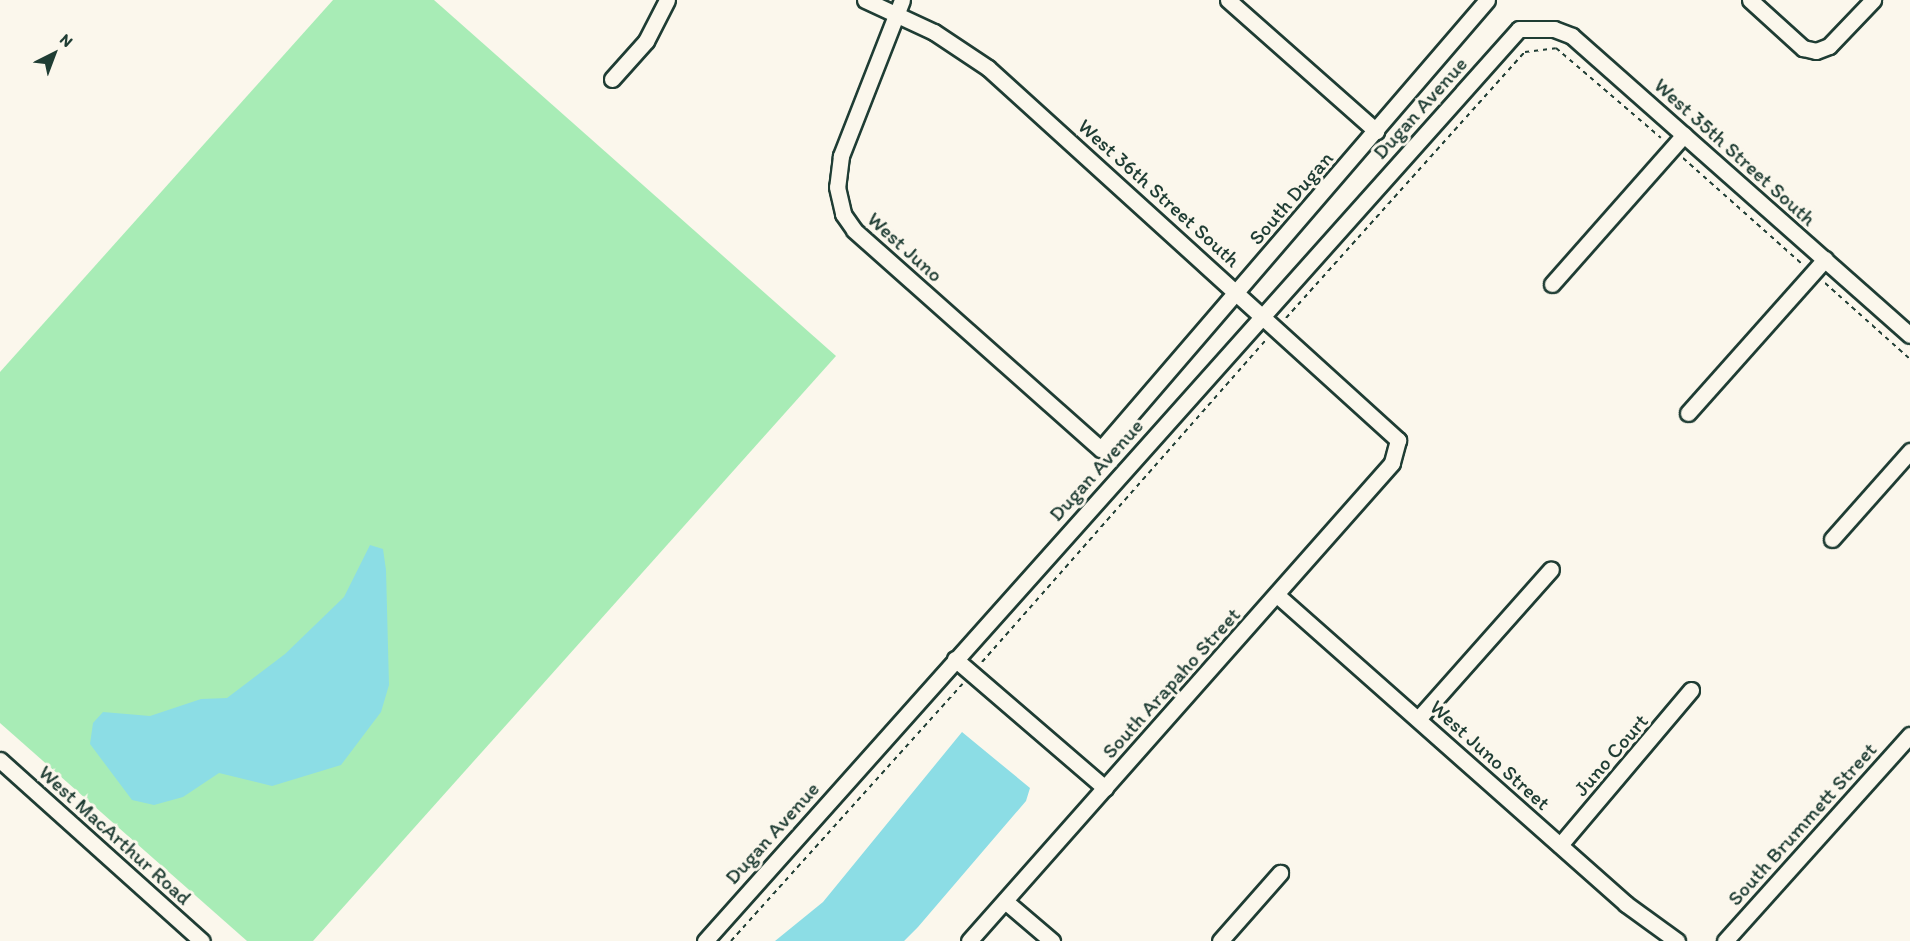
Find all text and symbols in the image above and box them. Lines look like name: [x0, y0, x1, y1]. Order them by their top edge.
north arrow: [24, 24, 84, 84]
text: N: [56, 30, 77, 51]
street label: Dugan Avenue: [1368, 52, 1472, 164]
street label: West 35th Street South: [1649, 73, 1821, 231]
street label: West 36th Street South: [1073, 114, 1245, 272]
street label: South Dugan: [1244, 146, 1338, 250]
street label: West Juno: [862, 206, 948, 288]
street label: Dugan Avenue: [1044, 414, 1148, 526]
street label: South Arapaho Street: [1097, 603, 1245, 763]
street label: West Juno Street: [1424, 694, 1556, 816]
street label: Juno Court: [1568, 709, 1654, 801]
street label: South Brummett Street: [1722, 737, 1882, 911]
street label: West MacArthur Road: [34, 760, 196, 910]
street label: Dugan Avenue: [720, 777, 824, 889]

